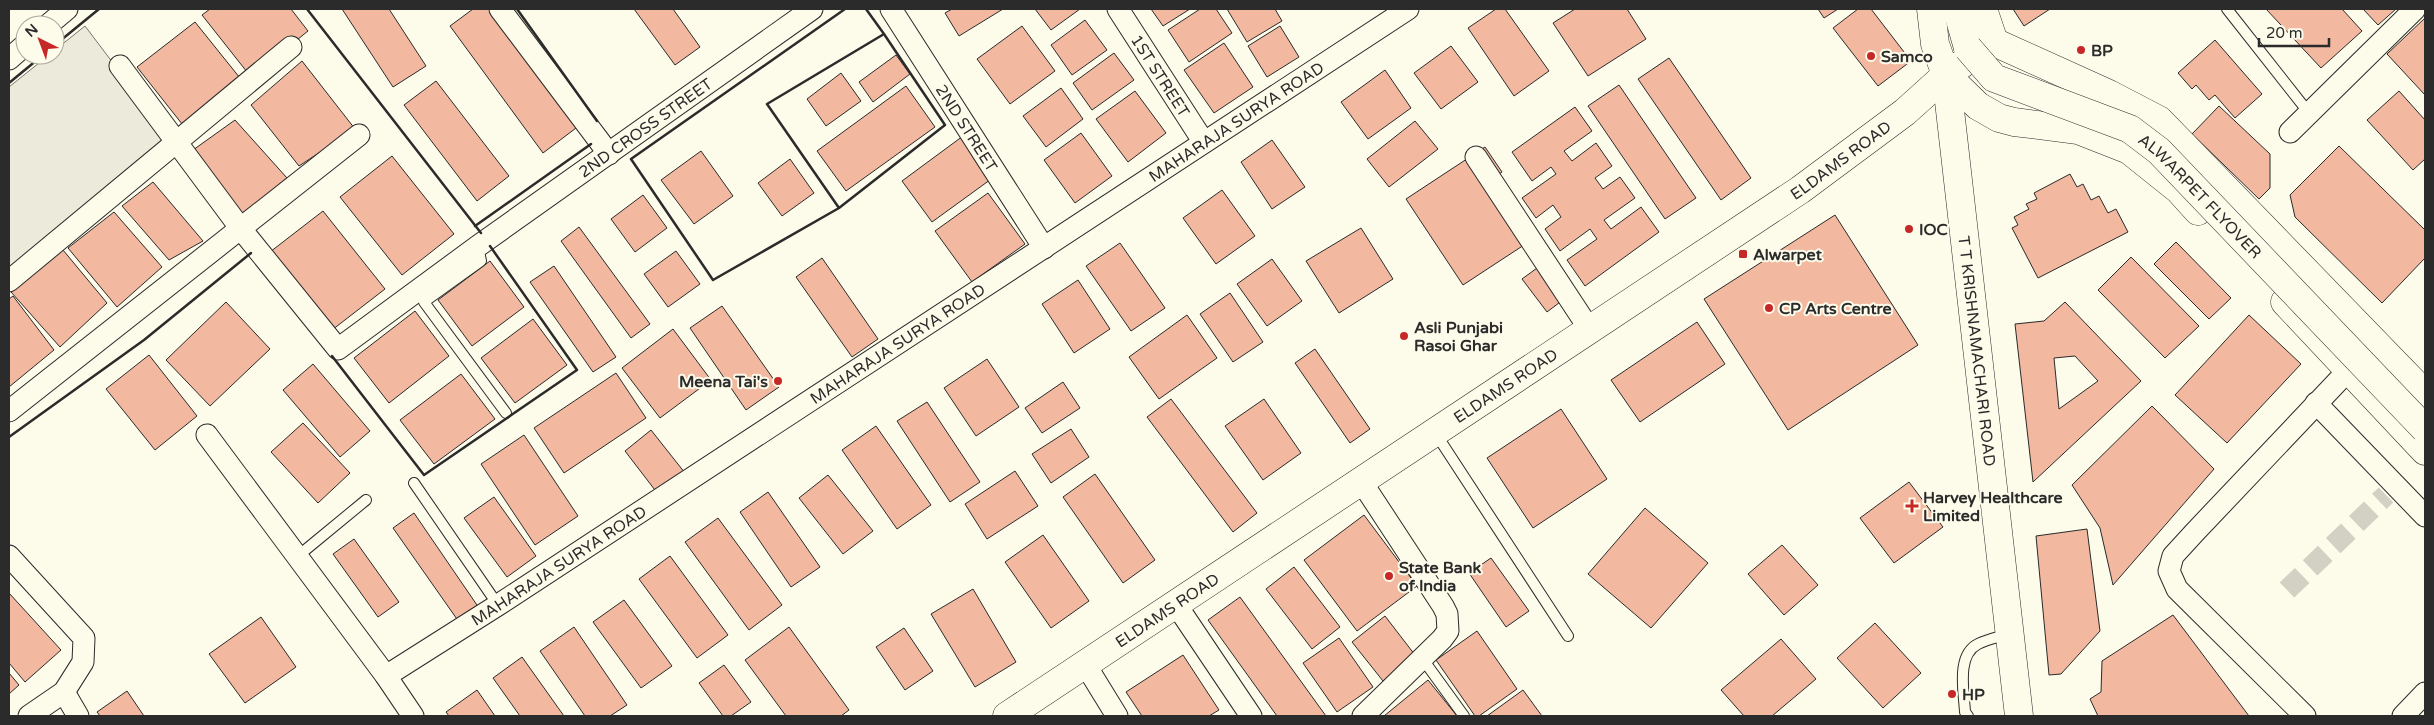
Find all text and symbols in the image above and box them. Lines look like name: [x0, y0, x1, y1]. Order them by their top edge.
north arrow: [15, 15, 65, 65]
scale bar: [2259, 15, 2329, 47]
text: N: [22, 21, 42, 41]
text: 20 m: [2266, 24, 2303, 42]
street label: 1ST STREET: [1126, 31, 1194, 121]
place label: BP: [2091, 41, 2113, 61]
marker: BP: [2075, 44, 2087, 56]
place label: Samco: [1881, 47, 1933, 67]
marker: Samco: [1865, 50, 1877, 62]
street label: MAHARAJA SURYA ROAD: [1145, 58, 1328, 187]
street label: 2ND CROSS STREET: [575, 74, 717, 182]
street label: 2ND STREET: [931, 81, 1002, 176]
street label: ELDAMS ROAD: [1787, 117, 1896, 205]
street label: ALWARPET FLYOVER: [2134, 130, 2265, 263]
place label: IOC: [1919, 220, 1948, 240]
marker: IOC: [1903, 223, 1915, 235]
street label: T T KRISHNAMACHARI ROAD: [1953, 235, 2000, 468]
place label: Alwarpet: [1753, 245, 1823, 265]
marker: Alwarpet: [1737, 248, 1749, 260]
street label: MAHARAJA SURYA ROAD: [807, 280, 989, 409]
place label: CP Arts Centre: [1779, 299, 1891, 319]
marker: CP Arts Centre: [1763, 302, 1775, 314]
place label: Asli Punjabi Rasoi Ghar: [1414, 318, 1503, 356]
marker: Asli Punjabi Rasoi Ghar: [1398, 330, 1410, 342]
street label: ELDAMS ROAD: [1450, 345, 1562, 428]
place label: Meena Tai's: [679, 372, 768, 392]
marker: Meena Tai's: [772, 375, 784, 387]
place label: Harvey Healthcare Limited: [1923, 488, 2063, 526]
marker: Harvey Healthcare Limited: [1905, 499, 1919, 513]
street label: MAHARAJA SURYA ROAD: [468, 502, 650, 630]
place label: State Bank of India: [1399, 558, 1481, 596]
street label: ELDAMS ROAD: [1112, 569, 1223, 652]
marker: State Bank of India: [1383, 570, 1395, 582]
place label: HP: [1962, 685, 1985, 705]
marker: HP: [1946, 688, 1958, 700]

